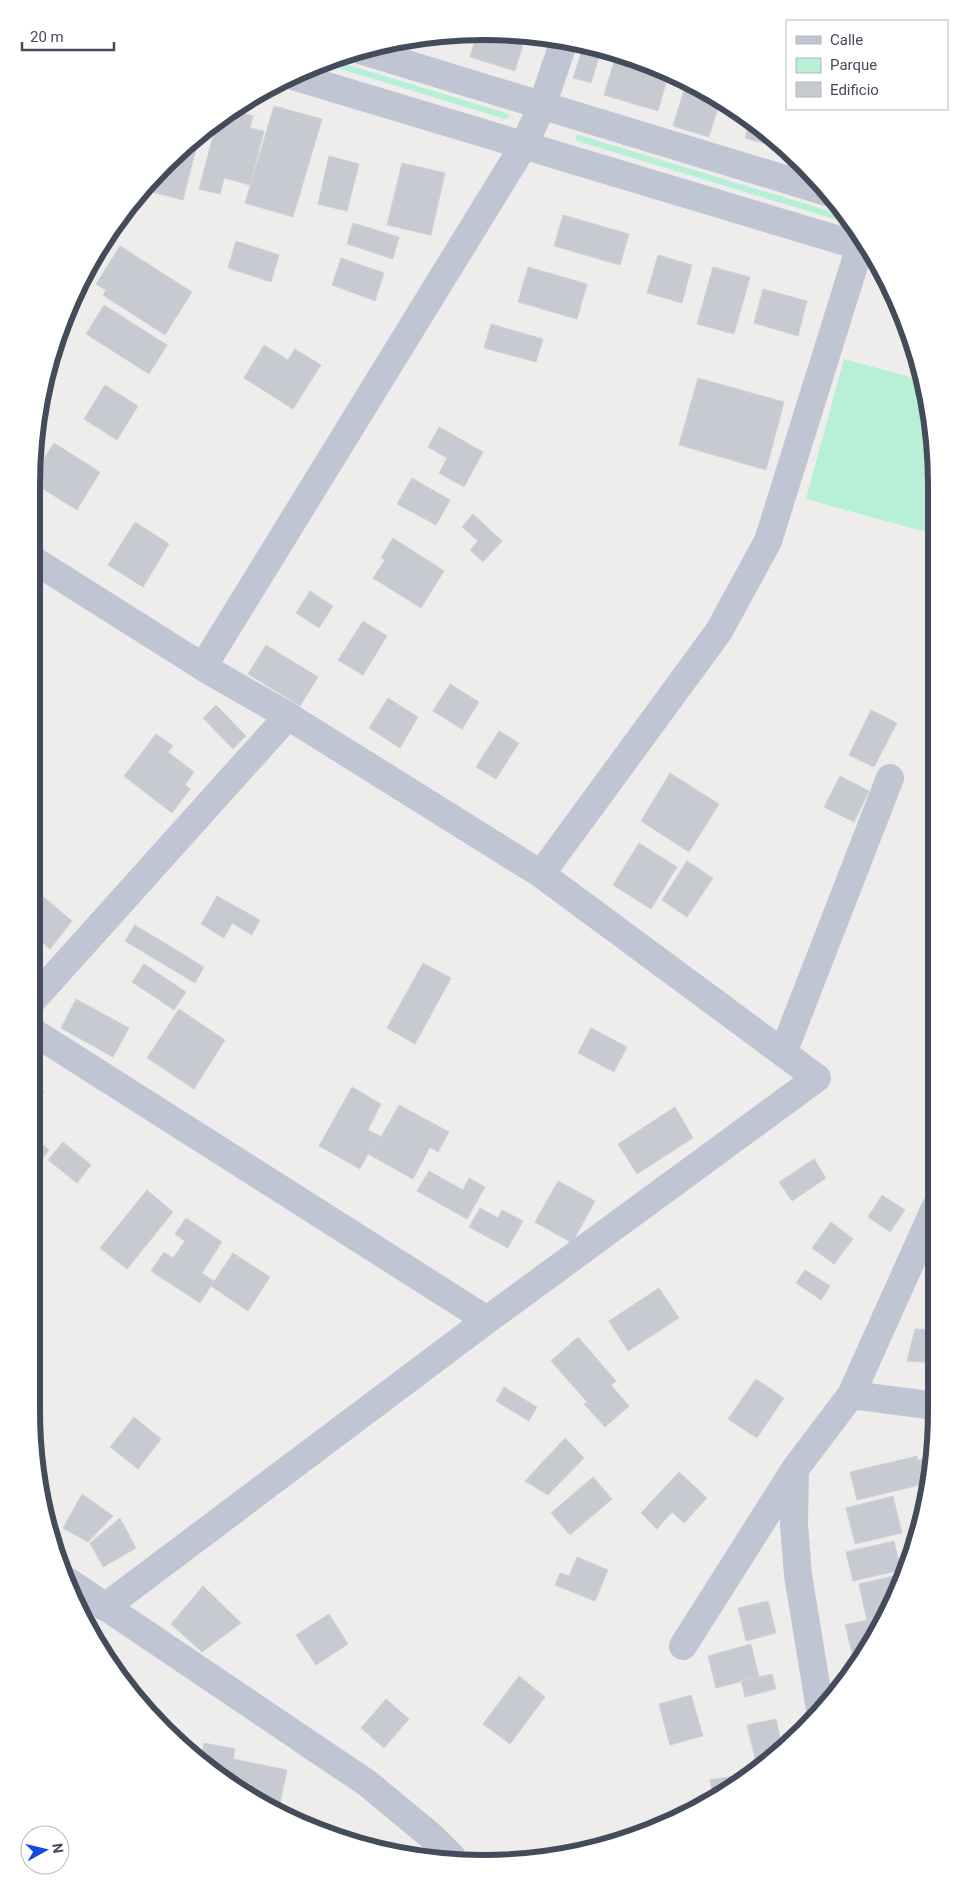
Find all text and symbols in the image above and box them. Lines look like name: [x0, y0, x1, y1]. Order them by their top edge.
scale bar: [22, 20, 115, 52]
legend: [786, 20, 948, 110]
text: 20 m: [30, 28, 64, 46]
text: Calle: [830, 31, 863, 49]
text: Parque: [830, 56, 877, 74]
text: Edificio: [830, 81, 879, 99]
north arrow: [20, 1825, 70, 1875]
text: N: [49, 1842, 66, 1854]

